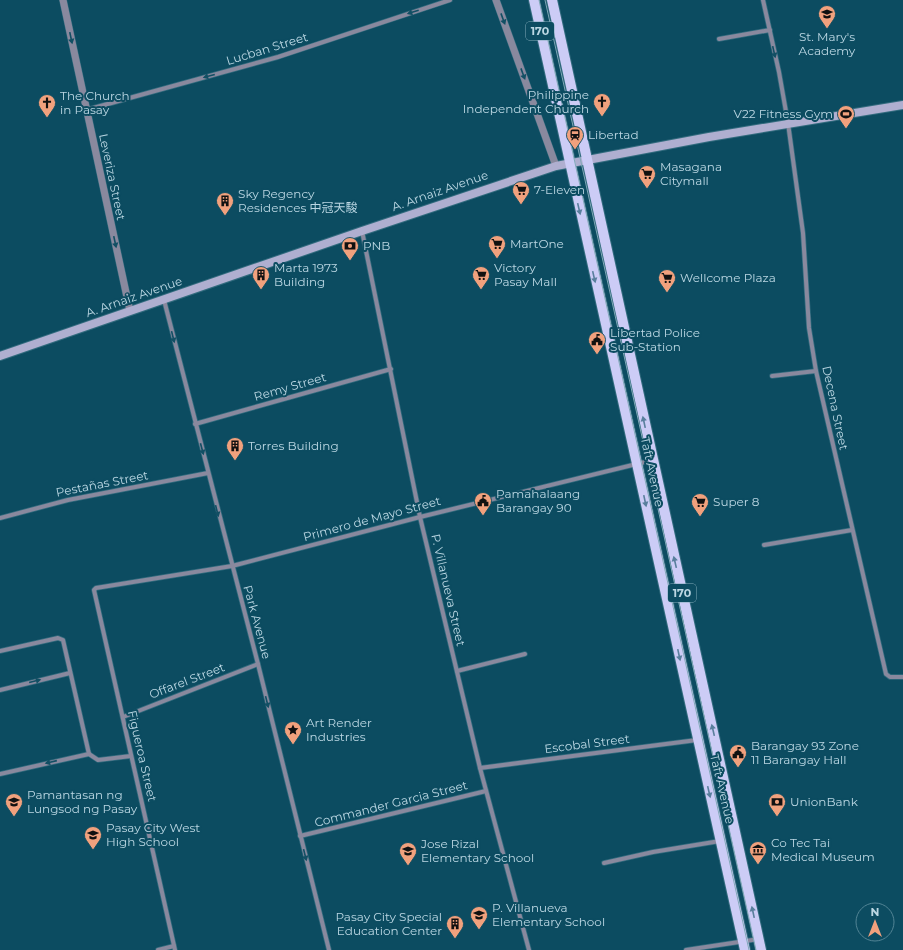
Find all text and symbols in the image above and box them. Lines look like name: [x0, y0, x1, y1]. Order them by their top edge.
school or university icon: St. Mary's Academy: [817, 4, 837, 29]
one-way arrow: [407, 10, 419, 16]
one-way arrow: [500, 13, 506, 25]
road number: 170: [526, 22, 554, 40]
street label: Lucban Street: [224, 29, 310, 68]
place label: St. Mary's Academy: [799, 29, 856, 58]
one-way arrow: [69, 32, 75, 44]
one-way arrow: [772, 46, 778, 58]
one-way arrow: [520, 69, 526, 81]
one-way arrow: [203, 73, 215, 79]
place label: Philippine Independent Church: [463, 87, 589, 116]
place label: The Church in Pasay: [60, 88, 130, 117]
church icon: Philippine Independent Church: [592, 92, 612, 117]
church icon: The Church in Pasay: [37, 93, 57, 118]
sports icon: V22 Fitness Gym: [836, 104, 856, 129]
place label: V22 Fitness Gym: [734, 106, 833, 121]
station icon: Libertad: [565, 125, 585, 150]
place label: Libertad: [588, 127, 639, 142]
street label: Leveriza Street: [96, 132, 129, 222]
place label: Masagana Citymall: [660, 159, 722, 188]
supermarket icon: Masagana Citymall: [637, 164, 657, 189]
street label: A. Arnaiz Avenue: [390, 167, 490, 214]
supermarket icon: 7-Eleven: [511, 180, 531, 205]
place label: 7-Eleven: [534, 182, 585, 197]
place label: Sky Regency Residences 中冠天駿: [238, 186, 357, 215]
building icon: Sky Regency Residences 中冠天駿: [215, 191, 235, 216]
one-way arrow: [577, 203, 583, 215]
supermarket icon: MartOne: [487, 234, 507, 259]
one-way arrow: [113, 236, 119, 249]
bank icon: PNB: [340, 236, 360, 261]
place label: MartOne: [510, 236, 564, 251]
place label: PNB: [363, 238, 390, 253]
place label: Marta 1973 Building: [274, 260, 338, 289]
place label: Victory Pasay Mall: [494, 260, 557, 289]
building icon: Marta 1973 Building: [251, 265, 271, 290]
supermarket icon: Victory Pasay Mall: [471, 265, 491, 290]
supermarket icon: Wellcome Plaza: [657, 268, 677, 293]
one-way arrow: [592, 270, 598, 283]
place label: Wellcome Plaza: [680, 270, 776, 285]
street label: A. Arnaiz Avenue: [84, 273, 184, 320]
place label: Libertad Police Sub-Station: [610, 325, 700, 354]
public building icon: Libertad Police Sub-Station: [587, 330, 607, 355]
one-way arrow: [171, 331, 177, 343]
street label: Decena Street: [819, 364, 852, 451]
street label: Remy Street: [252, 369, 328, 404]
one-way arrow: [641, 416, 647, 428]
building icon: Torres Building: [225, 436, 245, 461]
street label: Taft Avenue: [638, 436, 667, 508]
place label: Torres Building: [248, 438, 339, 453]
one-way arrow: [199, 442, 205, 455]
street label: Pestañas Street: [54, 467, 149, 500]
place label: Pamahalaang Barangay 90: [496, 486, 580, 515]
public building icon: Pamahalaang Barangay 90: [473, 491, 493, 516]
supermarket icon: Super 8: [690, 492, 710, 517]
street label: Primero de Mayo Street: [301, 493, 442, 544]
place label: Super 8: [713, 494, 760, 509]
one-way arrow: [642, 495, 648, 507]
one-way arrow: [215, 505, 221, 517]
street label: P. Villanueva Street: [428, 532, 469, 648]
one-way arrow: [672, 556, 678, 569]
street label: Park Avenue: [240, 583, 275, 660]
road number: 170: [668, 584, 696, 602]
one-way arrow: [676, 649, 682, 662]
street label: Offarel Street: [147, 659, 227, 702]
one-way arrow: [29, 678, 41, 684]
one-way arrow: [264, 696, 270, 708]
street label: Figueroa Street: [125, 709, 160, 803]
place label: Art Render Industries: [306, 715, 372, 744]
place icon: Art Render Industries: [283, 720, 303, 745]
one-way arrow: [709, 724, 715, 736]
street label: Escobal Street: [543, 731, 631, 756]
place label: Barangay 93 Zone 11 Barangay Hall: [751, 738, 859, 767]
public building icon: Barangay 93 Zone 11 Barangay Hall: [728, 743, 748, 768]
street label: Taft Avenue: [707, 753, 738, 825]
one-way arrow: [45, 760, 57, 766]
street label: Commander Garcia Street: [313, 777, 469, 830]
one-way arrow: [707, 785, 713, 798]
place label: Pamantasan ng Lungsod ng Pasay: [27, 787, 138, 816]
school or university icon: Pamantasan ng Lungsod ng Pasay: [4, 792, 24, 817]
bank icon: UnionBank: [767, 792, 787, 817]
place label: UnionBank: [790, 794, 859, 809]
place label: Pasay City West High School: [106, 820, 200, 849]
school or university icon: Pasay City West High School: [83, 825, 103, 850]
place label: Co Tec Tai Medical Museum: [771, 835, 875, 864]
place label: Jose Rizal Elementary School: [420, 836, 534, 865]
museum icon: Co Tec Tai Medical Museum: [748, 840, 768, 865]
school or university icon: Jose Rizal Elementary School: [398, 841, 418, 866]
one-way arrow: [302, 850, 308, 862]
place label: P. Villanueva Elementary School: [492, 900, 605, 929]
north arrow: [855, 902, 895, 942]
school or university icon: P. Villanueva Elementary School: [469, 905, 489, 930]
text: N: [871, 905, 879, 919]
one-way arrow: [749, 906, 755, 918]
place label: Pasay City Special Education Center: [335, 909, 442, 938]
building icon: Pasay City Special Education Center: [445, 914, 465, 939]

